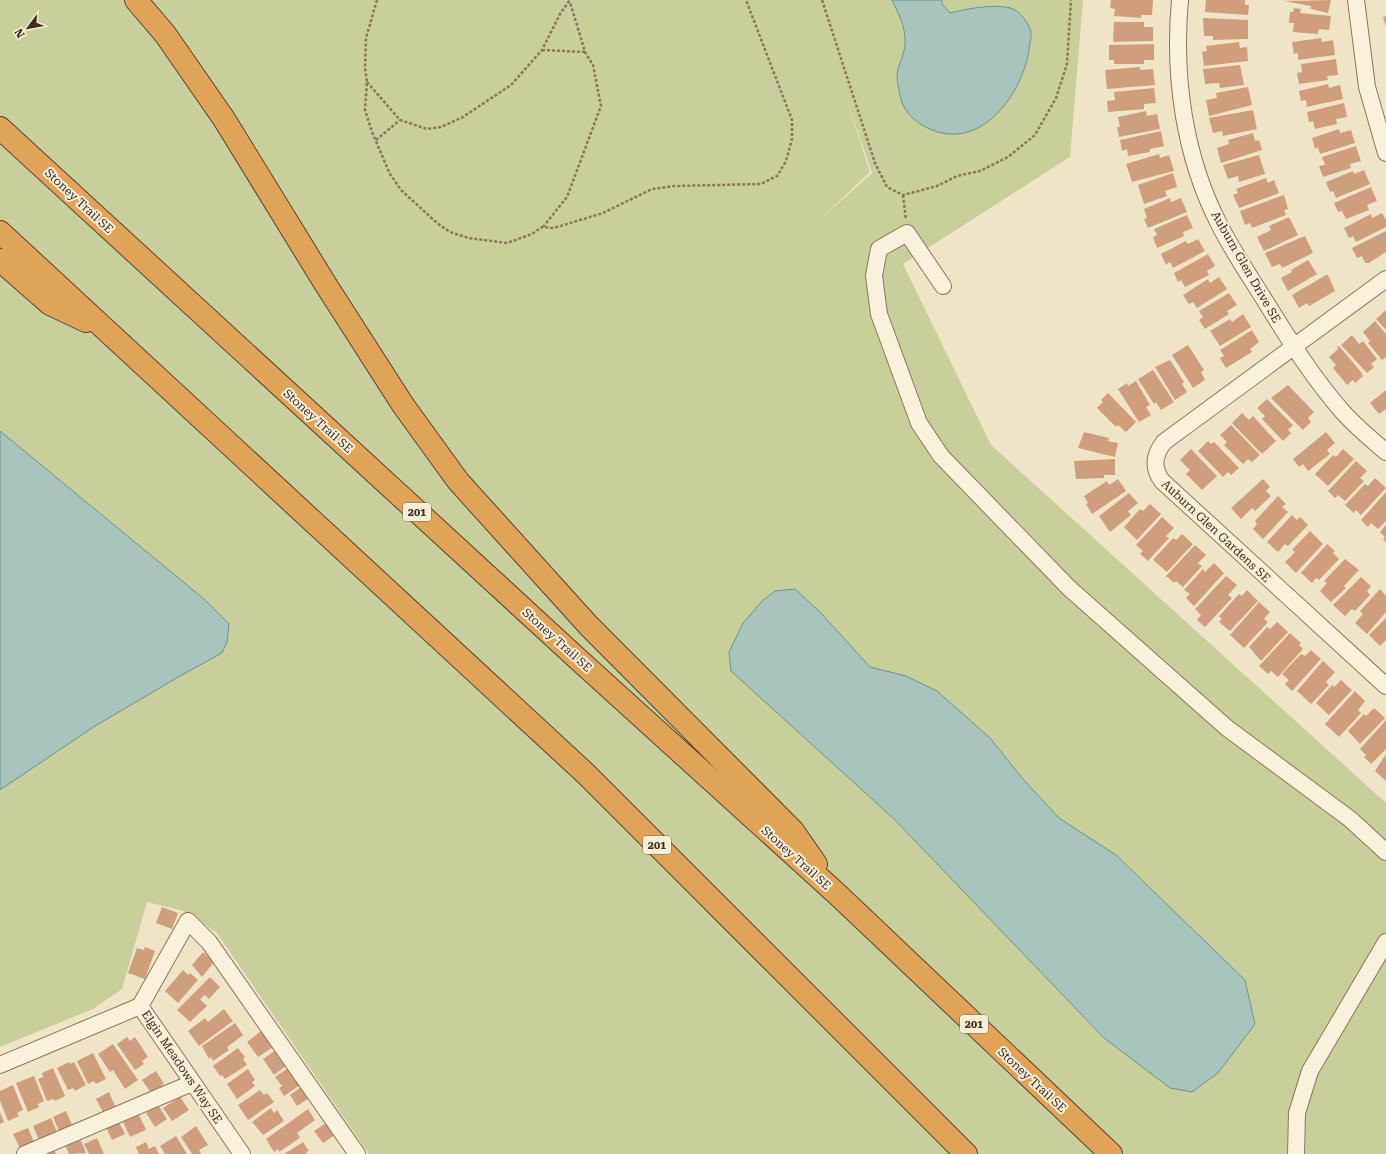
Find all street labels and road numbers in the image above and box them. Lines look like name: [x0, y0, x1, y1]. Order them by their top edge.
street label: Stoney Trail SE: [42, 166, 116, 236]
street label: Auburn Glen Drive SE: [1208, 209, 1284, 325]
street label: Stoney Trail SE: [280, 386, 356, 456]
street label: Auburn Glen Gardens SE: [1159, 477, 1273, 585]
road number: 201: [403, 503, 431, 521]
street label: Stoney Trail SE: [519, 605, 595, 675]
street label: Stoney Trail SE: [758, 823, 834, 893]
road number: 201: [643, 836, 671, 854]
street label: Elgin Meadows Way SE: [139, 1008, 225, 1126]
road number: 201: [960, 1015, 988, 1033]
street label: Stoney Trail SE: [995, 1045, 1069, 1115]

